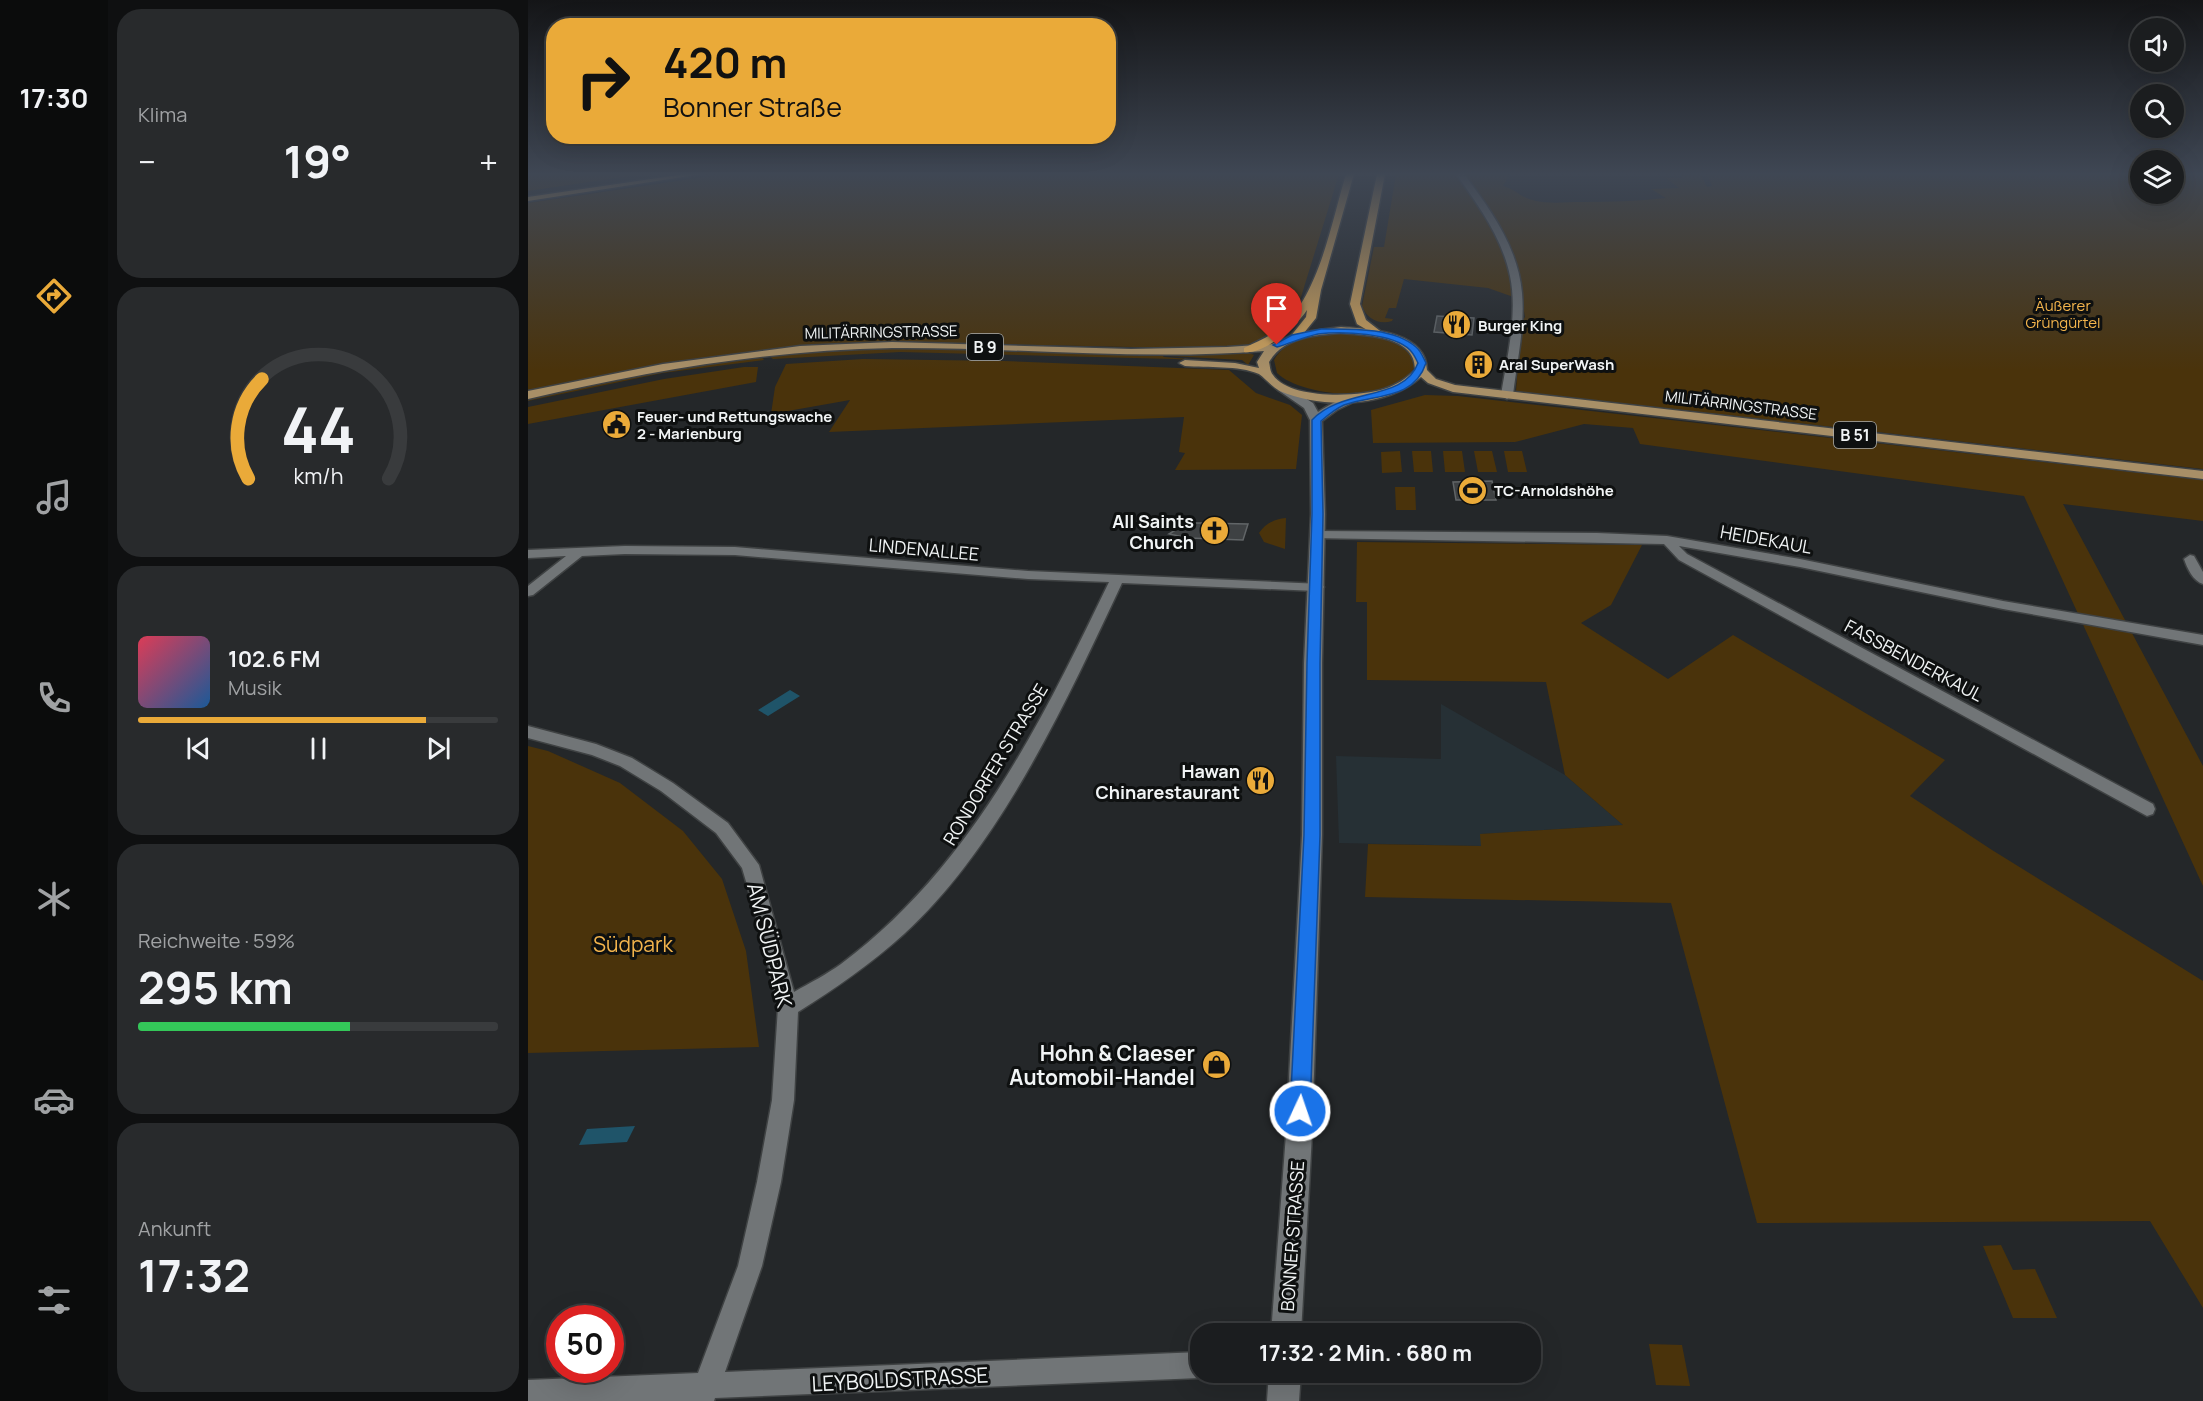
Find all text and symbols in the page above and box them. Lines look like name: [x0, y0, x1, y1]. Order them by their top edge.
map controls: [2130, 18, 2184, 204]
button: sound: [2130, 18, 2184, 72]
text: 420 m: [663, 33, 787, 91]
icon: right: [564, 42, 642, 120]
text: 17:30: [20, 79, 88, 116]
button: search: [2130, 84, 2184, 138]
text: Bonner Straße: [663, 88, 842, 125]
text: Klima: [138, 101, 187, 128]
text: 19°: [283, 130, 351, 192]
text: −: [138, 139, 156, 184]
text: +: [479, 139, 498, 184]
button: layers: [2130, 150, 2184, 204]
icon: directions: [33, 275, 75, 317]
pin: [1251, 283, 1302, 345]
icon: arrive: [1260, 292, 1293, 325]
park label: Äußerer Grüngürtel: [2026, 295, 2100, 333]
restaurant icon: Burger King: [1441, 309, 1473, 341]
place label: Burger King: [1478, 315, 1562, 336]
street label: MILITÄRRINGSTRASSE: [804, 320, 958, 344]
road number: B 9: [967, 334, 1003, 360]
building icon: Aral SuperWash: [1462, 348, 1494, 380]
place label: Aral SuperWash: [1499, 354, 1614, 375]
street label: MILITÄRRINGSTRASSE: [1664, 385, 1818, 425]
text: 44: [280, 386, 356, 472]
place label: Feuer- und Rettungswache 2 - Marienburg: [637, 406, 832, 444]
public building icon: Feuer- und Rettungswache 2 - Marienburg: [600, 409, 632, 441]
road number: B 51: [1834, 422, 1876, 448]
text: km/h: [293, 462, 343, 491]
sports icon: TC-Arnoldshöhe: [1457, 474, 1489, 506]
icon: music: [33, 476, 75, 518]
place label: TC-Arnoldshöhe: [1494, 480, 1614, 501]
place label: All Saints Church: [1112, 509, 1194, 554]
church icon: All Saints Church: [1199, 515, 1231, 547]
street label: HEIDEKAUL: [1718, 519, 1814, 559]
street label: LINDENALLEE: [868, 532, 980, 566]
street label: FASSBENDERKAUL: [1841, 613, 1987, 707]
text: 102.6 FM: [228, 644, 320, 674]
text: Musik: [228, 674, 282, 701]
icon: phone: [33, 677, 75, 719]
street label: RONDORFER STRASSE: [937, 679, 1053, 849]
icon: previous: [182, 732, 215, 765]
icon: pause: [302, 732, 335, 765]
icon: next: [422, 732, 455, 765]
place label: Hawan Chinarestaurant: [1095, 759, 1240, 804]
restaurant icon: Hawan Chinarestaurant: [1245, 765, 1277, 797]
icon: climate: [33, 878, 75, 920]
street label: AM SÜDPARK: [741, 880, 799, 1011]
text: Reichweite · 59%: [138, 927, 295, 954]
park label: Südpark: [593, 930, 674, 958]
text: 295 km: [138, 956, 293, 1018]
place label: Hohn & Claeser Automobil-Handel: [1009, 1039, 1195, 1091]
shop icon: Hohn & Claeser Automobil-Handel: [1200, 1049, 1232, 1081]
icon: car: [33, 1079, 75, 1121]
position arrow: [1268, 1079, 1332, 1143]
street label: BONNER STRASSE: [1275, 1160, 1309, 1312]
text: Ankunft: [138, 1215, 211, 1242]
text: 17:32: [138, 1244, 250, 1306]
icon: filters: [33, 1279, 75, 1321]
speed limit sign: 50: [546, 1305, 624, 1383]
text: 17:32 · 2 Min. · 680 m: [1259, 1338, 1472, 1368]
street label: LEYBOLDSTRASSE: [811, 1360, 989, 1398]

